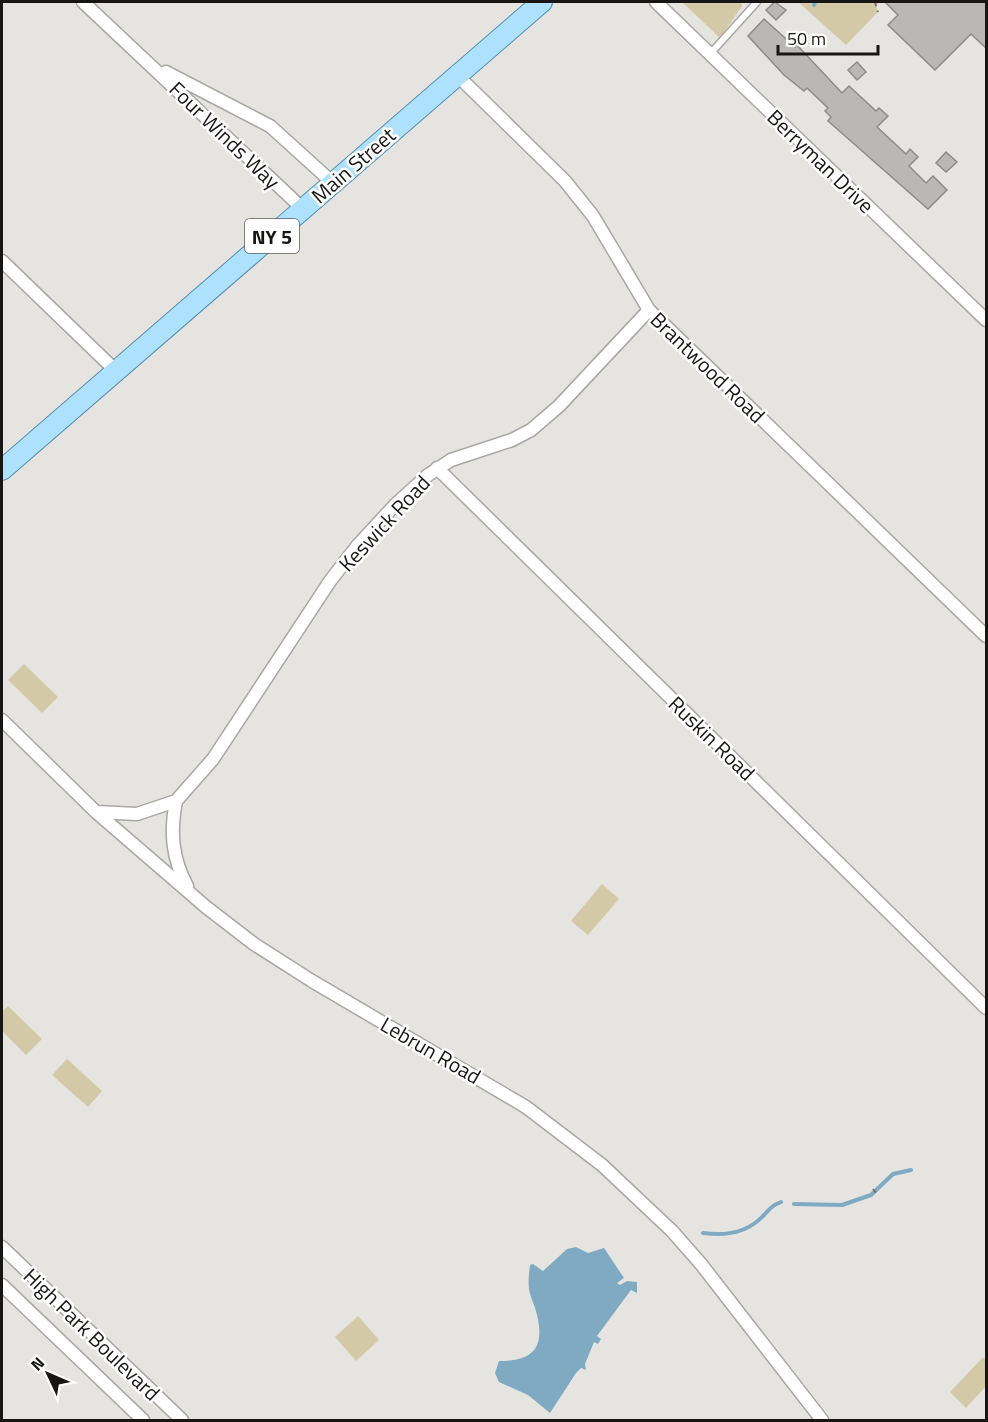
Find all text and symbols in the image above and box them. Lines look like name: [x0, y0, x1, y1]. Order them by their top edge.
scale bar: [778, 18, 878, 56]
text: 50 m: [787, 25, 826, 52]
street label: Four Winds Way: [162, 74, 288, 196]
street label: Berryman Drive: [760, 102, 882, 220]
street label: Main Street: [304, 119, 403, 211]
road number: NY 5: [245, 219, 299, 253]
street label: Brantwood Road: [643, 304, 773, 430]
street label: Keswick Road: [331, 468, 437, 578]
street label: Ruskin Road: [661, 688, 763, 788]
street label: Lebrun Road: [375, 1008, 487, 1092]
street label: High Park Boulevard: [16, 1260, 168, 1408]
north arrow: [18, 1344, 78, 1404]
text: N: [25, 1351, 50, 1376]

